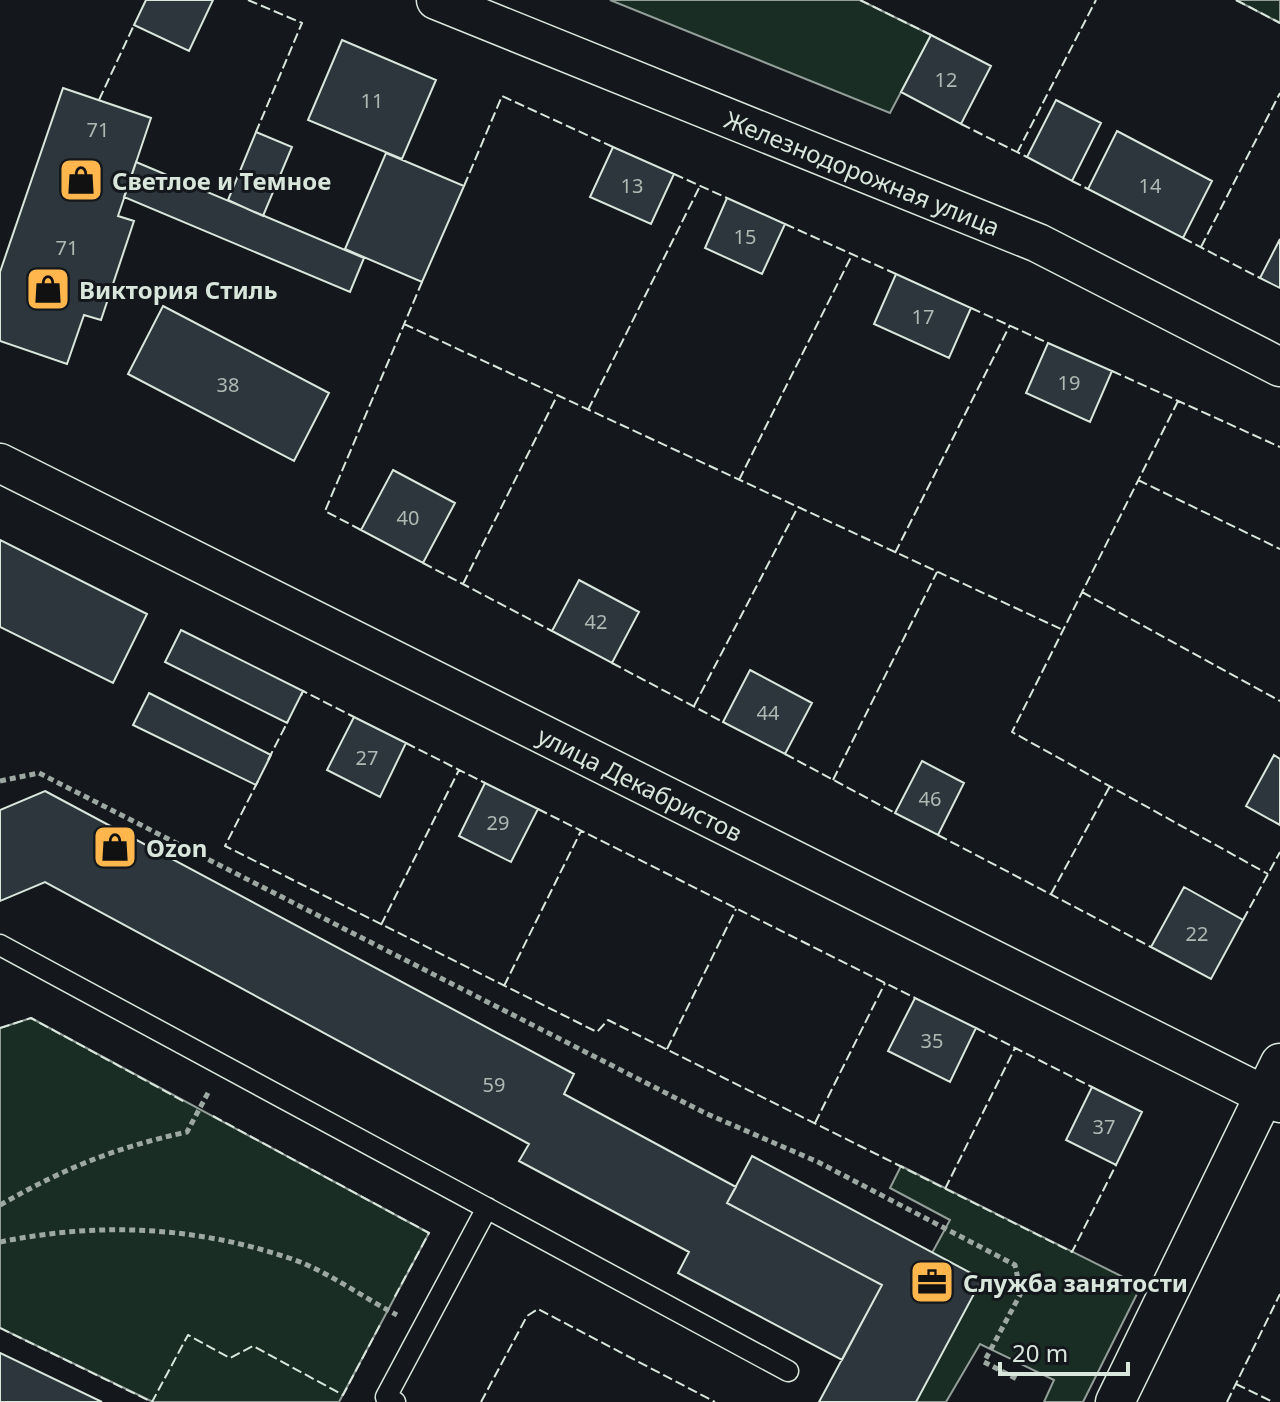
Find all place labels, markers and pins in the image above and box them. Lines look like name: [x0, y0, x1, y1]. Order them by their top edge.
shop icon: Светлое и Темное: [57, 156, 105, 204]
place label: Светлое и Темное: [112, 164, 331, 197]
shop icon: Виктория Стиль: [24, 265, 72, 313]
place label: Виктория Стиль: [79, 273, 278, 306]
shop icon: Ozon: [91, 823, 139, 871]
place label: Ozon: [146, 831, 207, 864]
office icon: Служба занятости: [908, 1258, 956, 1306]
place label: Служба занятости: [963, 1266, 1188, 1299]

